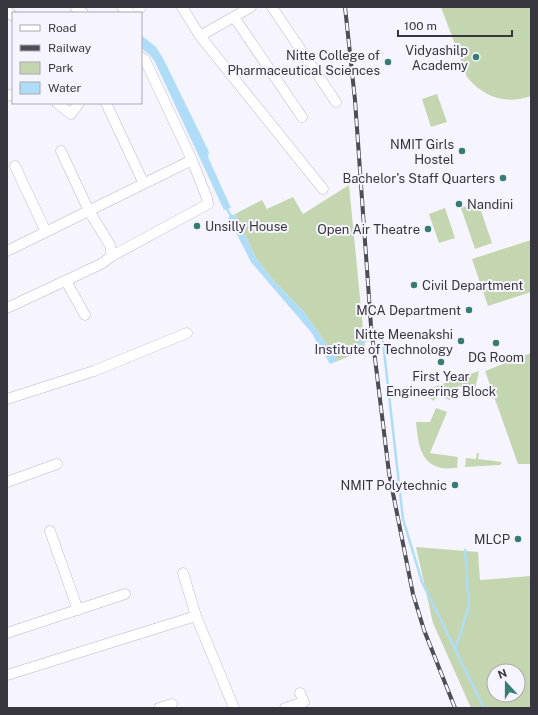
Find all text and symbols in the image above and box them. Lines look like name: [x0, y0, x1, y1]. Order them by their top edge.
legend: [12, 12, 142, 104]
scale bar: [398, 12, 512, 38]
text: 100 m: [404, 19, 437, 33]
text: Road: [48, 21, 76, 35]
text: Railway: [48, 41, 92, 55]
place label: Vidyashilp Academy: [405, 43, 468, 73]
place label: Nitte College of Pharmaceutical Sciences: [227, 48, 380, 78]
marker: Vidyashilp Academy: [471, 52, 481, 62]
marker: Nitte College of Pharmaceutical Sciences: [383, 57, 393, 67]
text: Park: [48, 61, 74, 75]
text: Water: [48, 81, 82, 95]
place label: NMIT Girls Hostel: [390, 137, 454, 167]
marker: NMIT Girls Hostel: [457, 146, 467, 156]
place label: Bachelor's Staff Quarters: [342, 171, 495, 186]
marker: Bachelor's Staff Quarters: [498, 173, 508, 183]
place label: Nandini: [467, 197, 513, 212]
marker: Nandini: [454, 199, 464, 209]
place label: Unsilly House: [205, 219, 288, 234]
marker: Unsilly House: [192, 221, 202, 231]
place label: Open Air Theatre: [317, 222, 420, 237]
marker: Open Air Theatre: [423, 224, 433, 234]
place label: Civil Department: [422, 278, 523, 293]
marker: Civil Department: [409, 280, 419, 290]
place label: MCA Department: [356, 303, 461, 318]
marker: MCA Department: [464, 305, 474, 315]
place label: Nitte Meenakshi Institute of Technology: [315, 327, 453, 357]
marker: Nitte Meenakshi Institute of Technology: [456, 336, 466, 346]
marker: DG Room: [491, 338, 501, 348]
place label: DG Room: [468, 350, 524, 365]
marker: First Year Engineering Block: [436, 357, 446, 367]
place label: First Year Engineering Block: [386, 369, 496, 399]
place label: NMIT Polytechnic: [340, 478, 447, 493]
marker: NMIT Polytechnic: [450, 480, 460, 490]
place label: MLCP: [474, 532, 510, 547]
marker: MLCP: [513, 534, 523, 544]
north arrow: [486, 663, 526, 703]
text: N: [496, 667, 509, 681]

